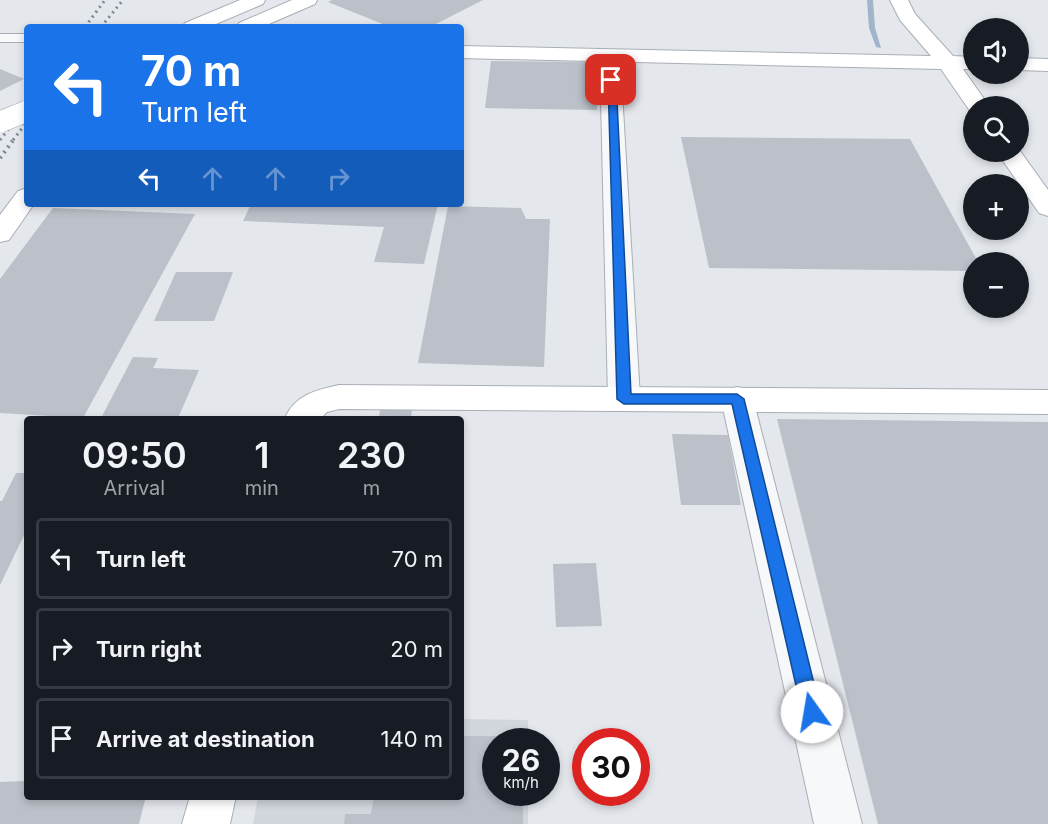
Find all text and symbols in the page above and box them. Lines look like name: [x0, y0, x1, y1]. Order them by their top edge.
map controls: [963, 18, 1029, 318]
button: sound: [963, 18, 1029, 84]
text: 70 m: [141, 45, 241, 96]
icon: left: [42, 48, 120, 126]
pin: [585, 54, 636, 105]
icon: arrive: [594, 63, 627, 96]
text: Turn left: [141, 96, 247, 129]
button: search: [963, 96, 1029, 162]
icon: left: [133, 162, 166, 195]
icon: ahead: [196, 162, 229, 195]
icon: ahead: [259, 162, 292, 195]
icon: right: [322, 162, 355, 195]
button: +: [963, 174, 1029, 240]
button: −: [963, 252, 1029, 318]
text: 09:50: [82, 433, 187, 477]
text: 1: [254, 433, 269, 477]
text: 230: [337, 433, 406, 477]
text: Arrival: [104, 476, 165, 500]
text: min: [245, 476, 279, 500]
text: m: [363, 476, 380, 500]
icon: left: [45, 542, 78, 575]
text: Turn left: [96, 546, 186, 572]
text: 70 m: [392, 546, 443, 572]
icon: right: [45, 632, 78, 665]
text: Turn right: [96, 636, 202, 662]
text: 20 m: [390, 636, 443, 662]
position arrow: [780, 680, 844, 744]
icon: arrive: [45, 722, 78, 755]
text: Arrive at destination: [96, 726, 315, 752]
text: 140 m: [381, 726, 443, 752]
speed limit sign: 30: [572, 728, 650, 806]
text: 26: [502, 742, 540, 778]
text: km/h: [503, 773, 539, 792]

